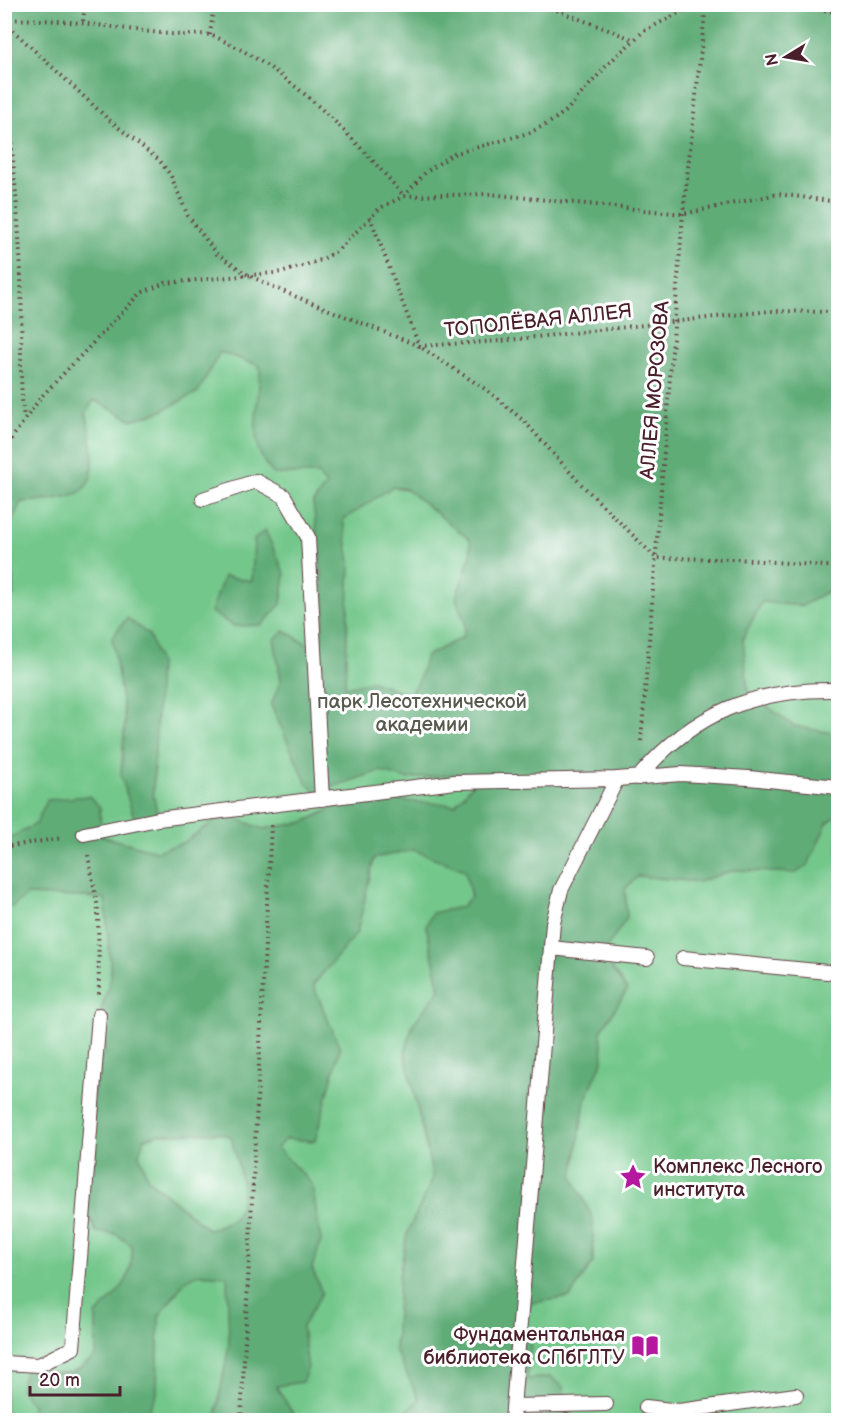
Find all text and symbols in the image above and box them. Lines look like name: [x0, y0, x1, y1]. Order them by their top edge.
north arrow: [756, 27, 816, 87]
text: N: [762, 52, 783, 67]
street label: ТОПОЛЁВАЯ АЛЛЕЯ: [443, 298, 633, 343]
street label: АЛЛЕЯ МОРОЗОВА: [635, 299, 675, 481]
park label: парк Лесотехнической академии: [317, 690, 527, 737]
place label: Комплекс Лесного института: [653, 1155, 822, 1202]
place icon: Комплекс Лесного института: [618, 1162, 648, 1192]
place label: Фундаментальная библиотека СПбГЛТУ: [423, 1323, 625, 1370]
library icon: Фундаментальная библиотека СПбГЛТУ: [630, 1331, 660, 1361]
scale bar: [30, 1359, 120, 1397]
text: 20 m: [39, 1370, 80, 1391]

